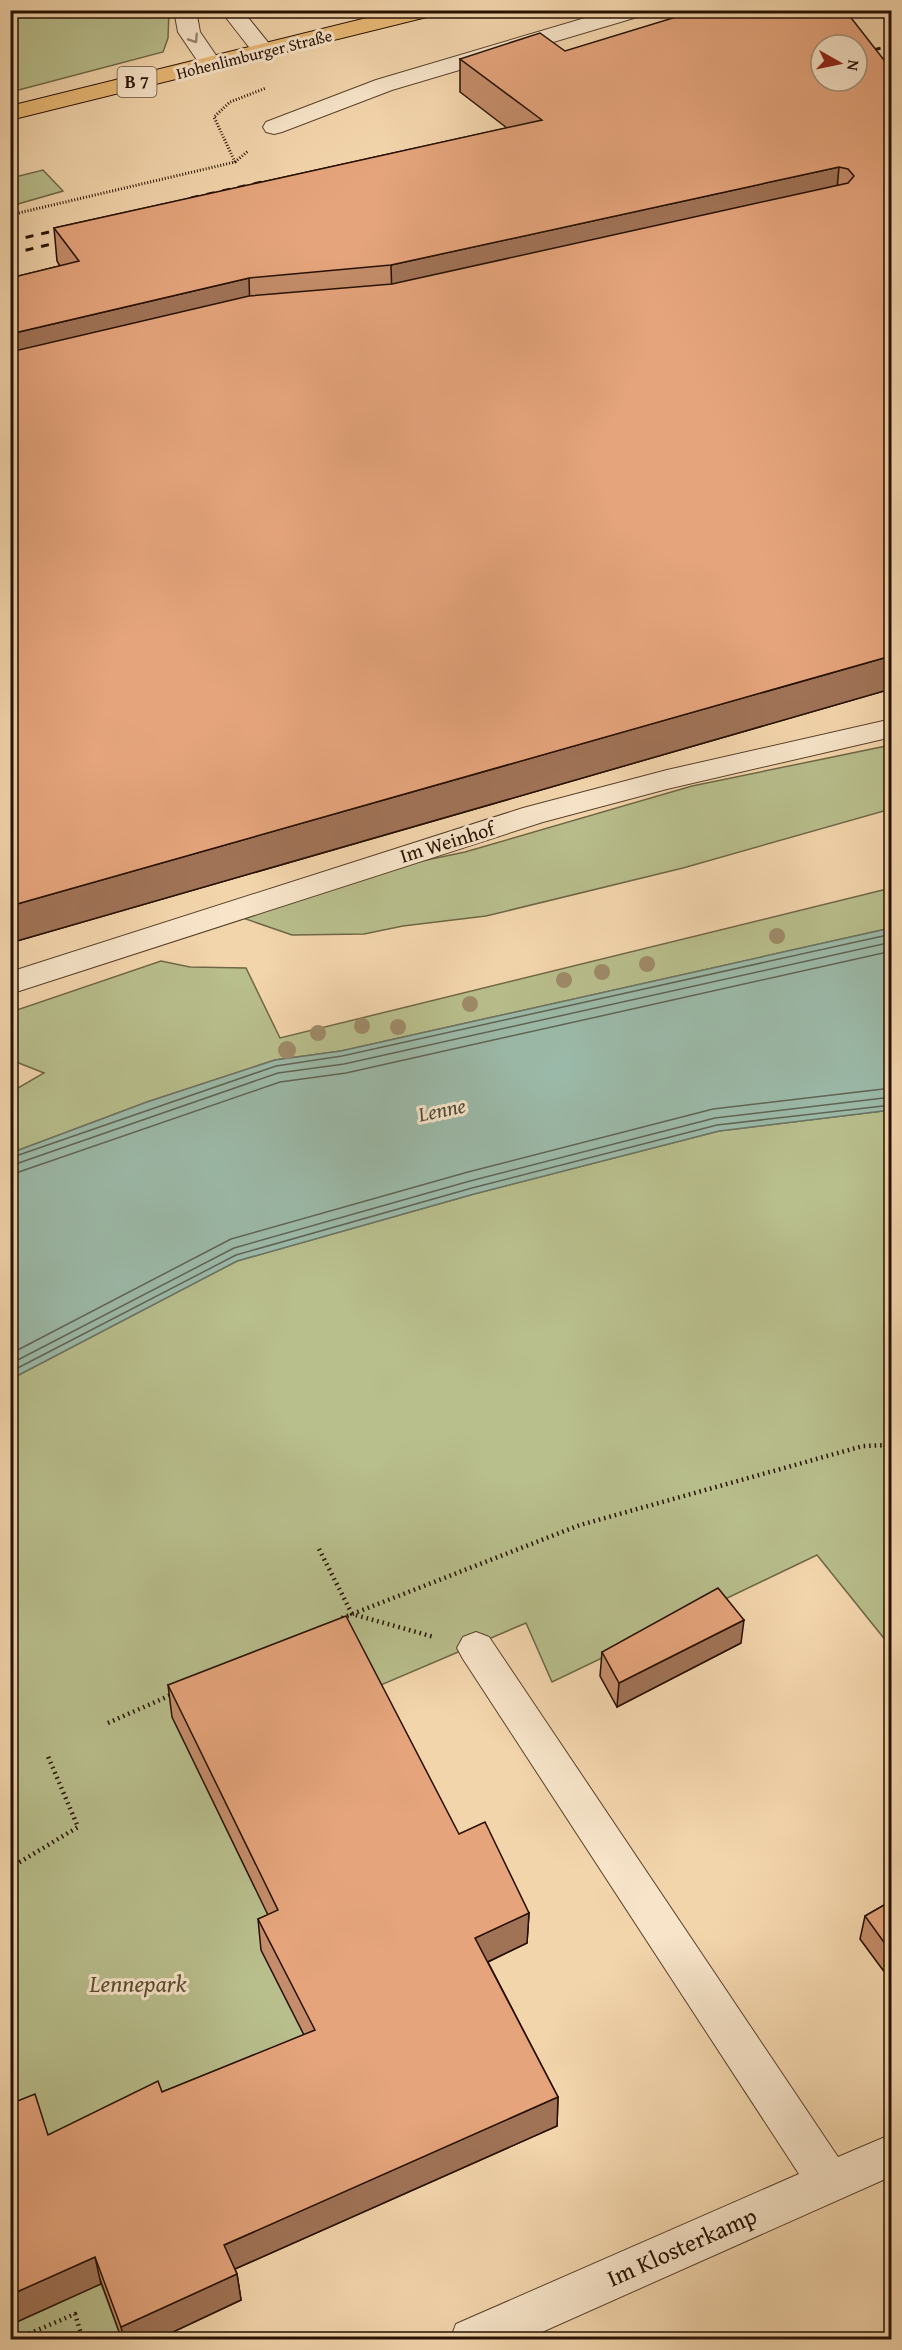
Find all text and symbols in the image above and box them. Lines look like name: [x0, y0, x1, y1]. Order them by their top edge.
street label: Hohenlimburger Straße: [174, 23, 334, 85]
one-way arrow: [187, 33, 199, 43]
north arrow: [809, 33, 869, 93]
text: N: [841, 58, 867, 73]
road number: B 7: [118, 67, 156, 97]
street label: Im Weinhof: [396, 813, 500, 870]
water label: Lenne: [414, 1089, 469, 1130]
park label: Lennepark: [88, 1966, 187, 2001]
street label: Im Klosterkamp: [601, 2198, 762, 2295]

